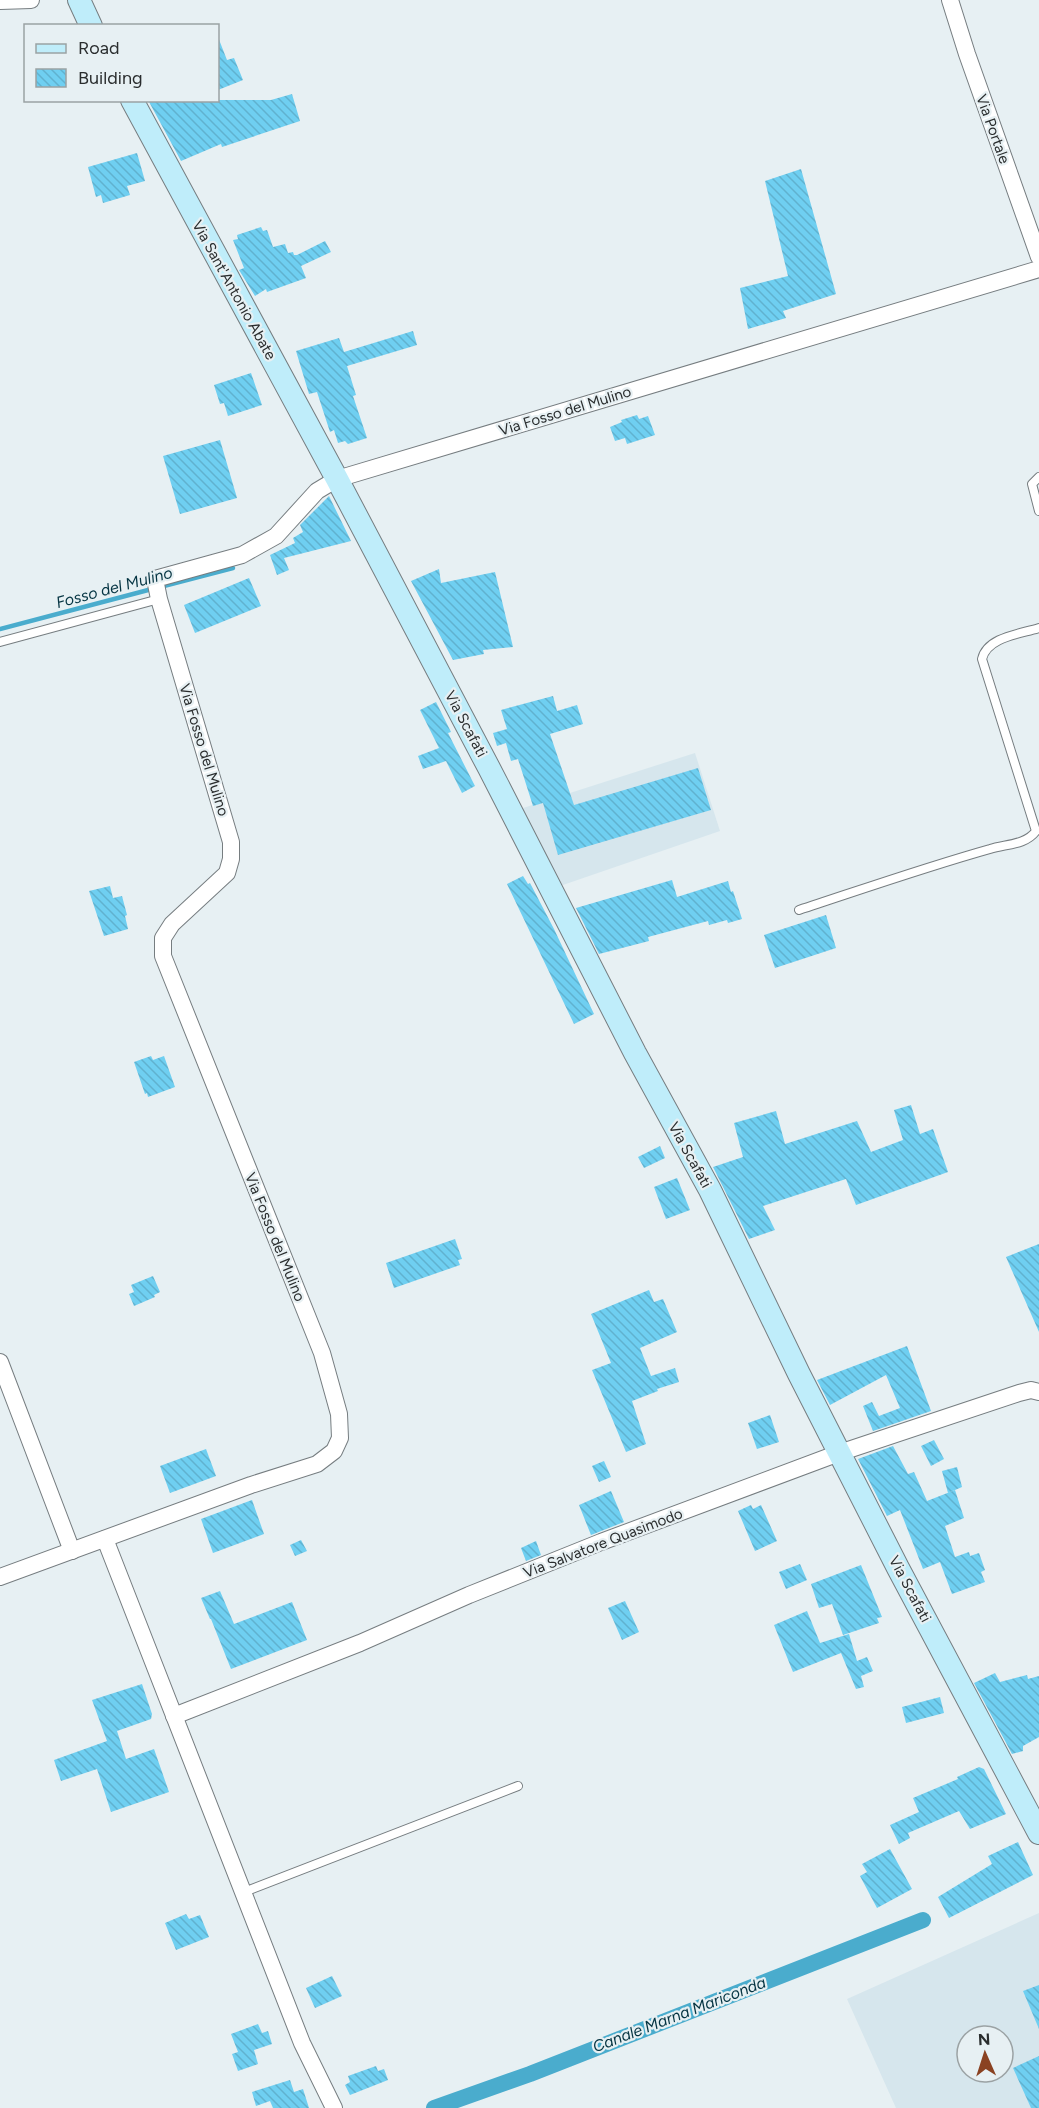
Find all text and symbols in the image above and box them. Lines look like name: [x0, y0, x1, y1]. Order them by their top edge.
legend: [24, 24, 219, 102]
text: Road: [78, 37, 119, 59]
text: Building: [78, 67, 143, 89]
street label: Via Portale: [972, 92, 1014, 166]
street label: Via Sant'Antonio Abate: [188, 217, 280, 363]
street label: Via Fosso del Mulino: [497, 382, 634, 440]
water label: Fosso del Mulino: [54, 563, 174, 612]
street label: Via Fosso del Mulino: [175, 682, 233, 819]
street label: Via Scafati: [441, 688, 491, 760]
street label: Via Scafati: [665, 1119, 715, 1191]
street label: Via Fosso del Mulino: [241, 1170, 309, 1304]
street label: Via Salvatore Quasimodo: [521, 1504, 685, 1582]
street label: Via Scafati: [885, 1553, 935, 1625]
water label: Canale Marna Mariconda: [590, 1973, 768, 2056]
north arrow: [955, 2024, 1015, 2084]
text: N: [978, 2030, 991, 2049]

